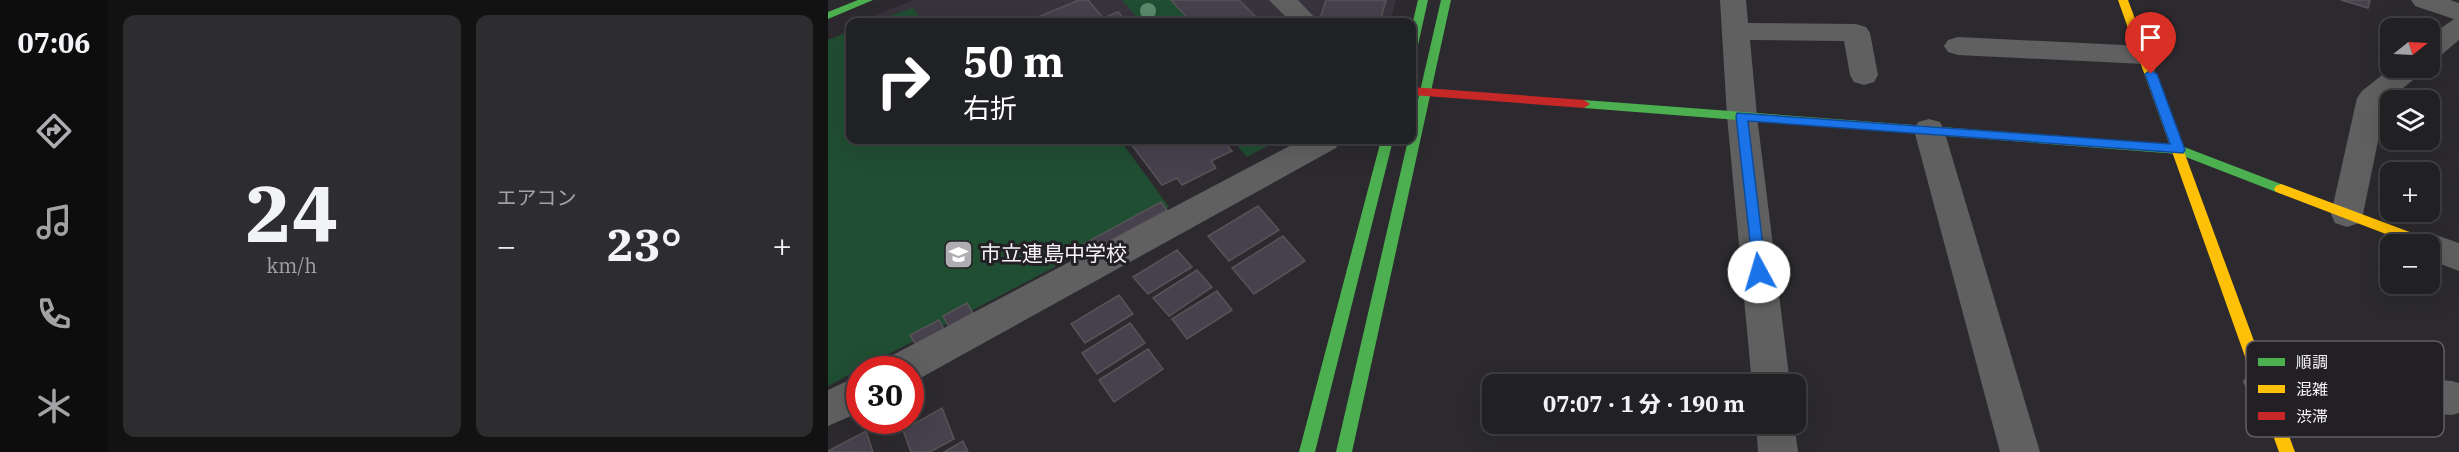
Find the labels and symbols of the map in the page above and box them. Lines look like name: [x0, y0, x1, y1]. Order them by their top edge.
pin: [2125, 12, 2176, 74]
north arrow: [2380, 18, 2440, 78]
school or university icon: 市立連島中学校: [943, 238, 975, 270]
place label: 市立連島中学校: [980, 239, 1127, 267]
position arrow: [1727, 240, 1791, 304]
legend: [2246, 341, 2444, 437]
text: 順調: [2296, 352, 2328, 372]
speed limit sign: 30: [846, 356, 924, 434]
text: 混雑: [2296, 379, 2328, 399]
text: 渋滞: [2296, 406, 2328, 426]

